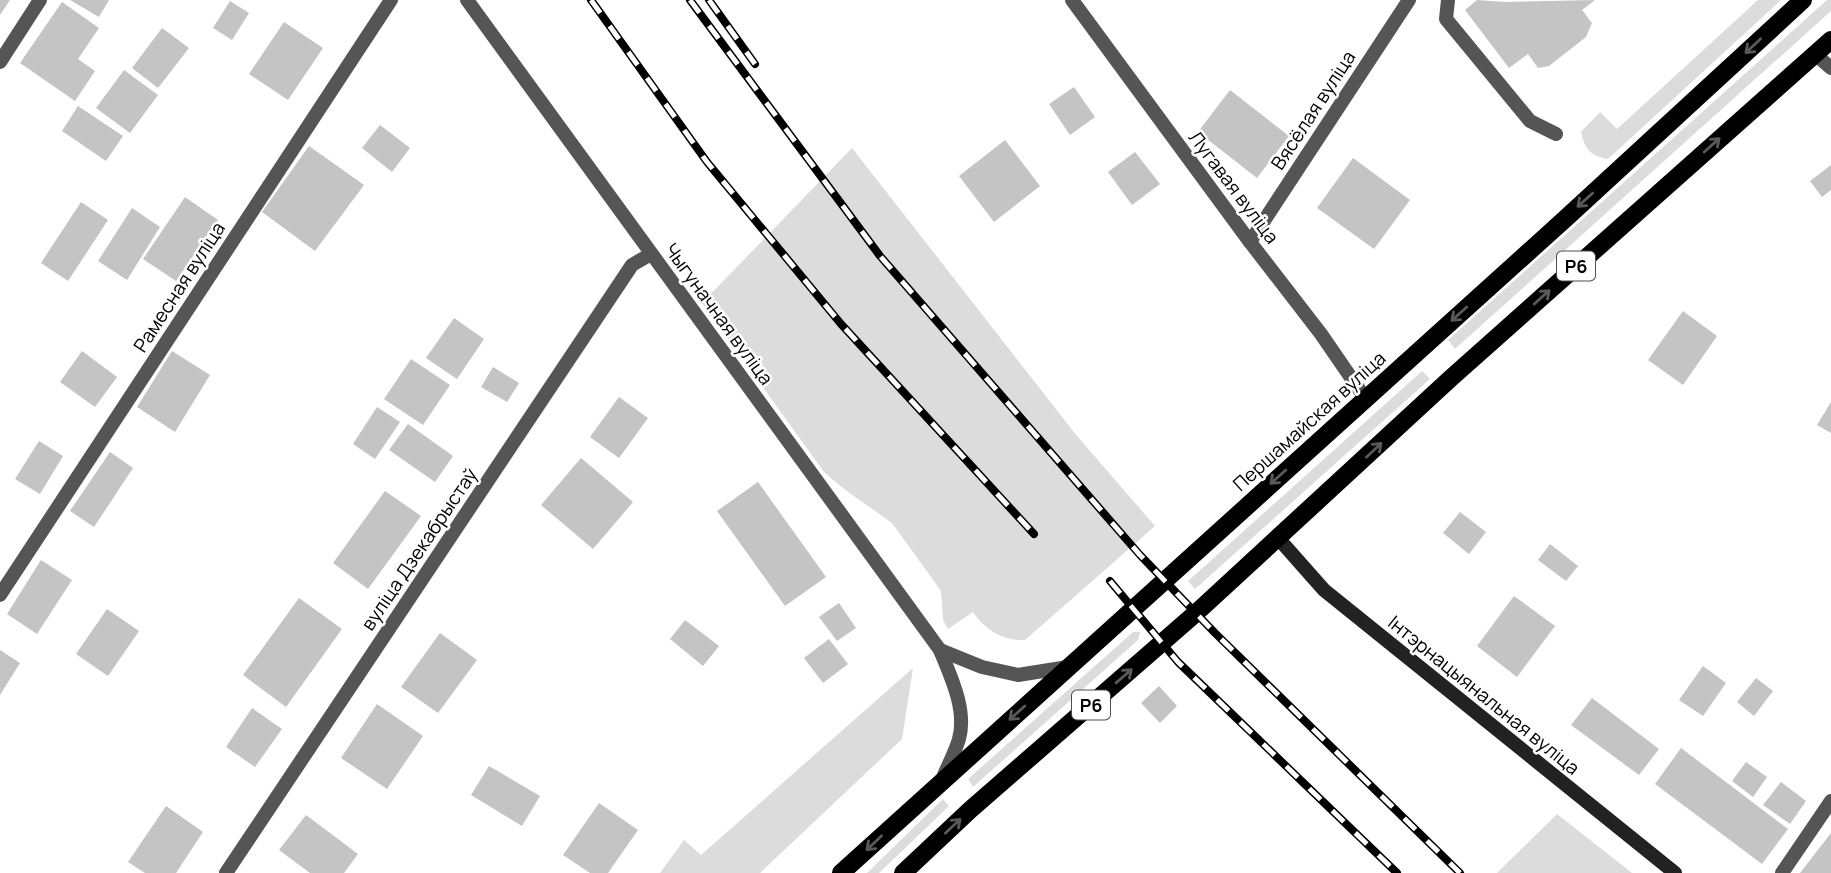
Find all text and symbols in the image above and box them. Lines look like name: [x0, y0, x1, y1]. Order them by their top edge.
one-way arrow: [1744, 38, 1762, 54]
street label: Вясёлая вуліца: [1265, 45, 1361, 175]
street label: Лугавая вуліца: [1183, 125, 1285, 249]
one-way arrow: [1703, 137, 1721, 153]
one-way arrow: [1576, 192, 1594, 208]
street label: Рамесная вуліца: [127, 217, 231, 357]
street label: Чыгуначная вуліца: [659, 238, 779, 390]
road number: Р6: [1557, 252, 1595, 280]
one-way arrow: [1533, 289, 1551, 305]
one-way arrow: [1451, 305, 1468, 322]
street label: Першамайская вуліца: [1227, 345, 1391, 497]
one-way arrow: [1365, 441, 1382, 458]
street label: вуліца Дзекабрыстаў: [355, 463, 483, 635]
one-way arrow: [1270, 469, 1287, 486]
street label: Інтэрнацыянальная вуліца: [1383, 609, 1585, 781]
one-way arrow: [1115, 668, 1133, 684]
road number: Р6: [1072, 690, 1110, 720]
one-way arrow: [1008, 705, 1026, 721]
one-way arrow: [944, 818, 961, 835]
one-way arrow: [865, 835, 883, 851]

